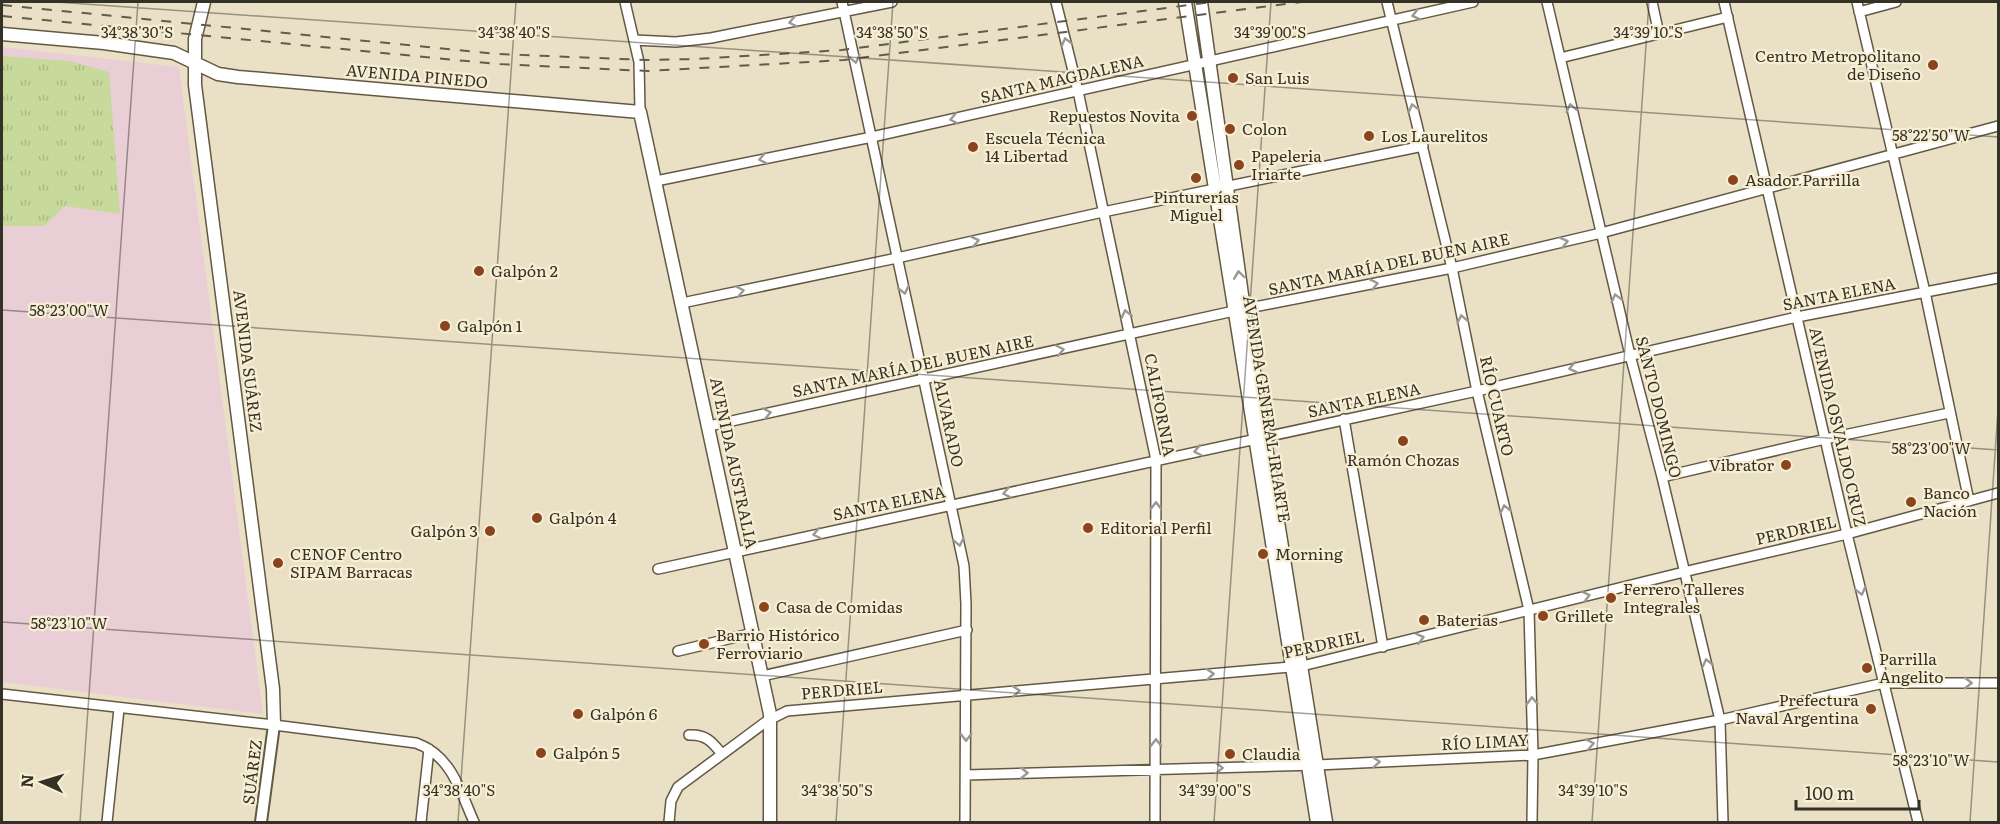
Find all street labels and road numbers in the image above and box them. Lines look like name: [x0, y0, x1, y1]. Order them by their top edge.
street label: SANTA MAGDALENA: [978, 48, 1146, 108]
street label: AVENIDA PINEDO: [345, 57, 489, 93]
street label: SANTA MARÍA DEL BUEN AIRE: [1266, 226, 1512, 300]
street label: SANTA ELENA: [1780, 270, 1897, 316]
street label: AVENIDA SUÁREZ: [228, 288, 270, 434]
street label: AVENIDA GENERAL IRIARTE: [1238, 294, 1298, 524]
street label: AVENIDA OSVALDO CRUZ: [1804, 324, 1874, 529]
street label: SANTA MARÍA DEL BUEN AIRE: [790, 328, 1036, 402]
street label: SANTO DOMINGO: [1631, 333, 1689, 480]
street label: CALIFORNIA: [1139, 351, 1183, 459]
street label: RÍO CUARTO: [1475, 353, 1521, 458]
street label: AVENIDA AUSTRALIA: [705, 375, 765, 551]
street label: SANTA ELENA: [1305, 375, 1422, 423]
street label: ALVARADO: [929, 376, 971, 469]
street label: SANTA ELENA: [830, 478, 947, 526]
street label: PERDRIEL: [1753, 508, 1839, 550]
street label: PERDRIEL: [1281, 623, 1366, 663]
street label: PERDRIEL: [800, 673, 884, 705]
street label: RÍO LIMAY: [1441, 727, 1530, 755]
street label: SUÁREZ: [235, 738, 267, 806]

